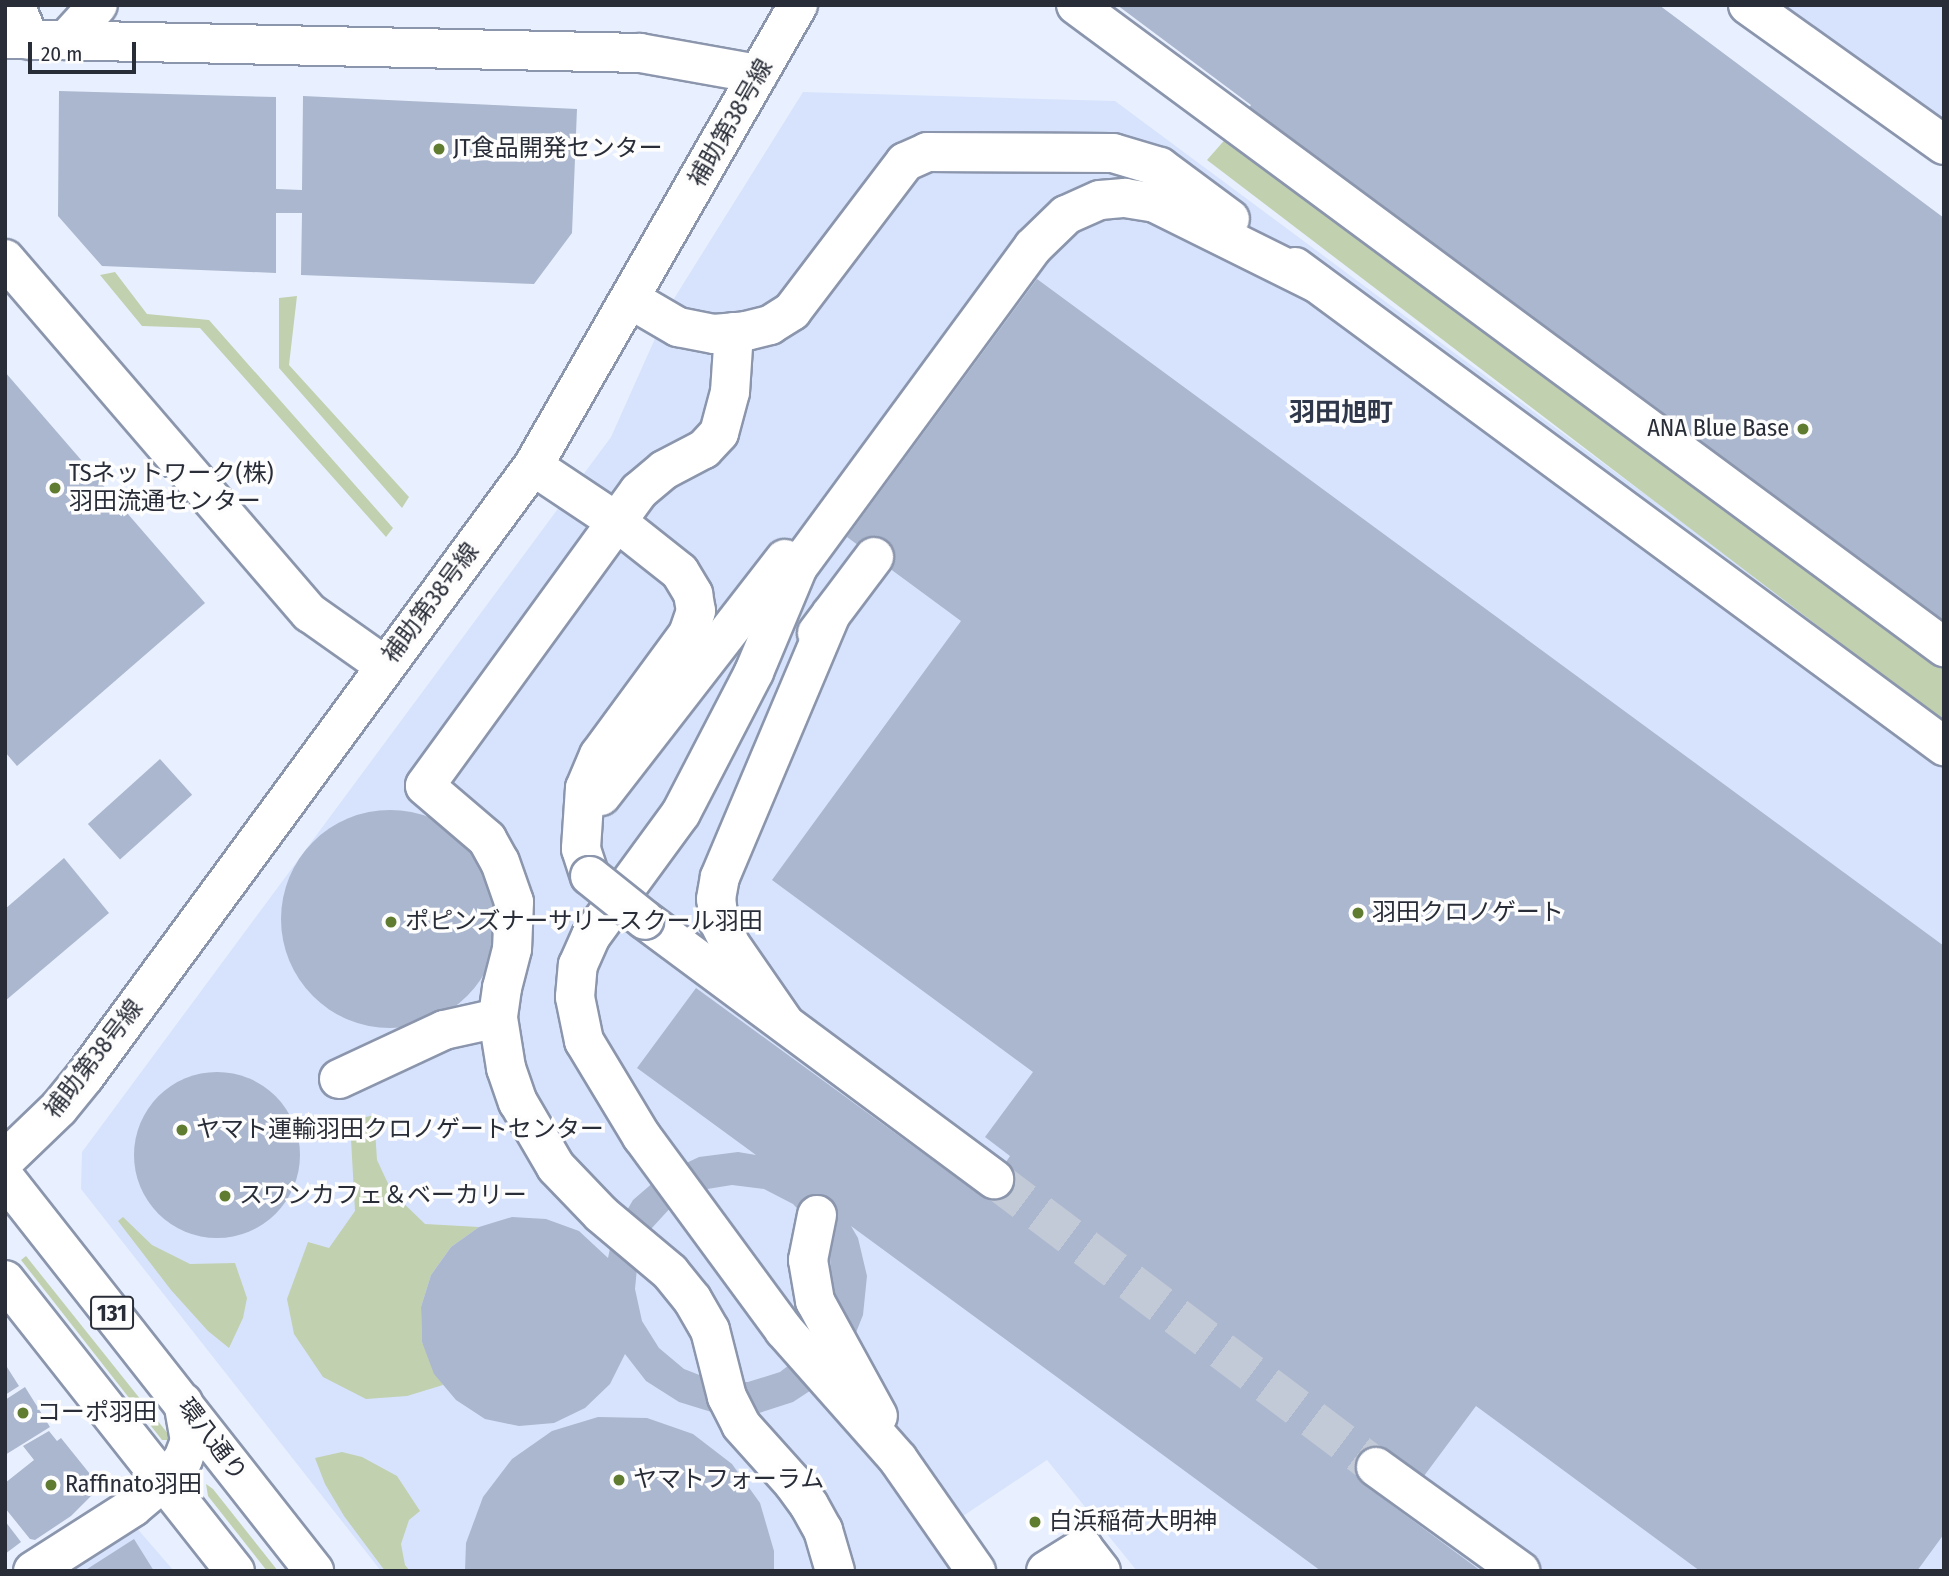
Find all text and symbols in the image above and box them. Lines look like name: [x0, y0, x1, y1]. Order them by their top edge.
scale bar: [32, 28, 140, 72]
text: 20 m: [41, 41, 82, 67]
street label: 補助第38号線: [683, 54, 779, 192]
place label: JT食品開発センター: [453, 135, 663, 163]
marker: JT食品開発センター: [431, 141, 447, 157]
district label: 羽田旭町: [1289, 397, 1393, 429]
place label: ANA Blue Base: [1647, 415, 1789, 443]
marker: ANA Blue Base: [1795, 421, 1811, 437]
place label: TSネットワーク(株) 羽田流通センター: [69, 460, 274, 516]
marker: TSネットワーク(株) 羽田流通センター: [47, 480, 63, 496]
street label: 補助第38号線: [377, 537, 485, 669]
place label: 羽田クロノゲート: [1372, 899, 1564, 927]
marker: 羽田クロノゲート: [1350, 905, 1366, 921]
place label: ポピンズナーサリースクール羽田: [405, 908, 765, 936]
marker: ポピンズナーサリースクール羽田: [383, 914, 399, 930]
street label: 補助第38号線: [39, 994, 149, 1124]
place label: ヤマト運輸羽田クロノゲートセンター: [196, 1116, 604, 1144]
marker: ヤマト運輸羽田クロノゲートセンター: [174, 1122, 190, 1138]
place label: スワンカフェ＆ベーカリー: [239, 1182, 527, 1210]
marker: スワンカフェ＆ベーカリー: [217, 1188, 233, 1204]
road number: 131: [89, 1294, 135, 1332]
street label: 環八通り: [172, 1393, 252, 1487]
place label: コーポ羽田: [37, 1399, 157, 1427]
marker: コーポ羽田: [15, 1405, 31, 1421]
place label: ヤマトフォーラム: [633, 1466, 825, 1494]
place label: Raffinato羽田: [65, 1471, 202, 1499]
marker: ヤマトフォーラム: [611, 1472, 627, 1488]
marker: Raffinato羽田: [43, 1477, 59, 1493]
place label: 白浜稲荷大明神: [1049, 1508, 1217, 1536]
marker: 白浜稲荷大明神: [1027, 1514, 1043, 1530]

